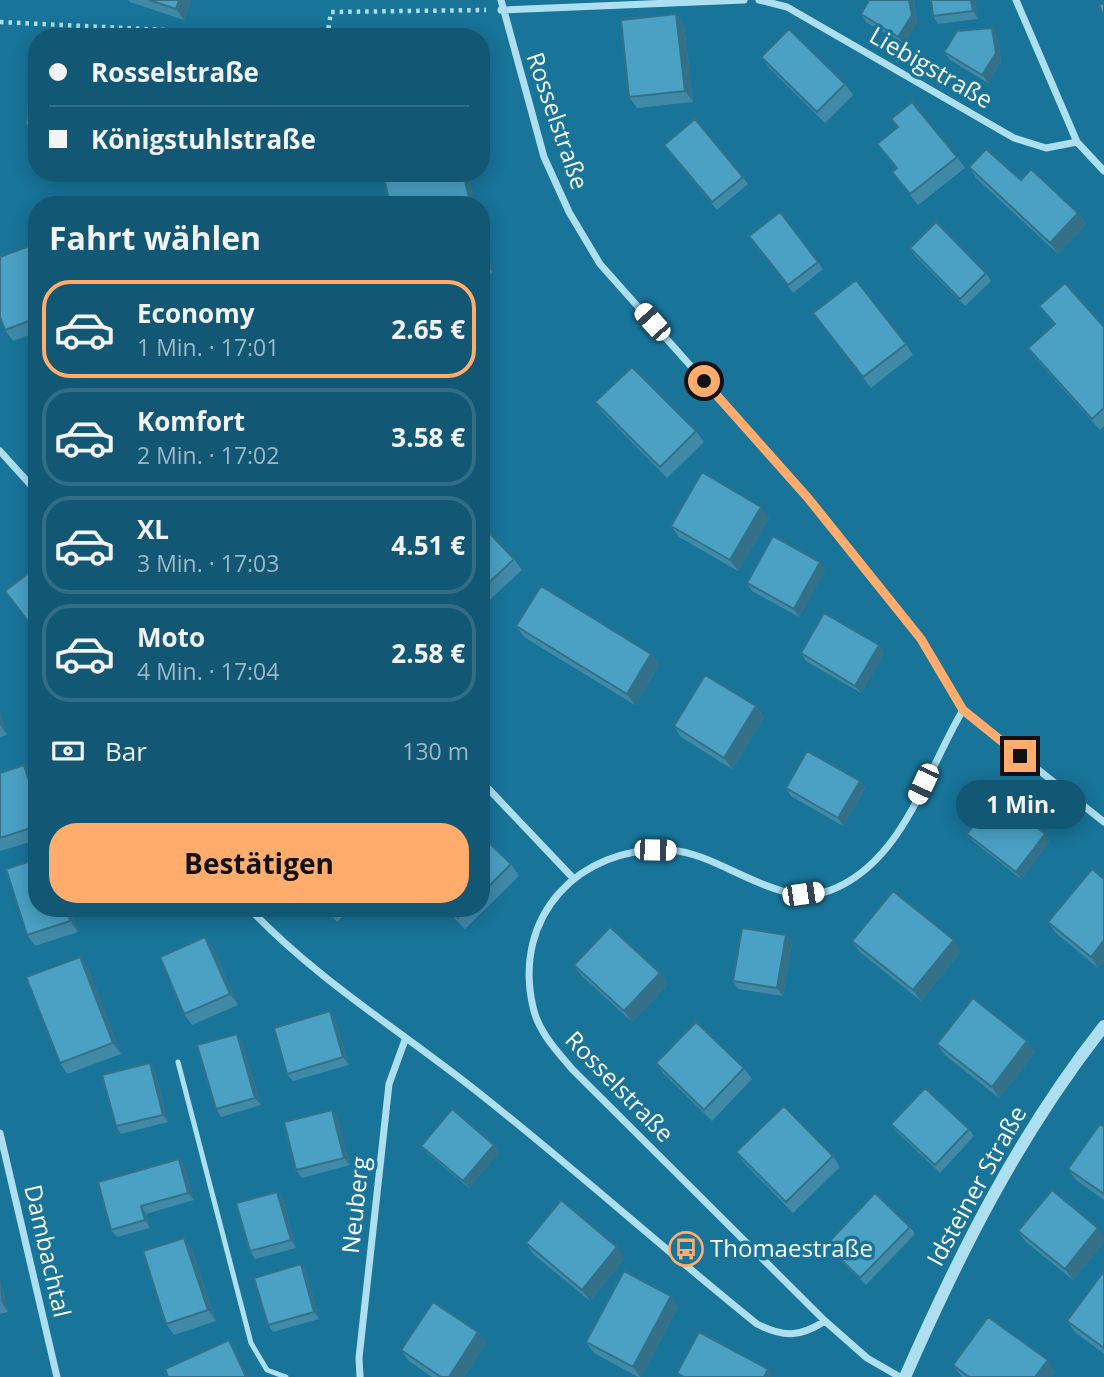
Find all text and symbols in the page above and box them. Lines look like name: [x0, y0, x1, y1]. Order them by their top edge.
street label: Liebigstraße: [864, 18, 999, 115]
street label: Rosselstraße: [520, 47, 597, 194]
text: Rosselstraße: [91, 54, 259, 90]
text: Königstuhlstraße: [91, 121, 316, 157]
text: Fahrt wählen: [49, 216, 261, 259]
text: Economy: [137, 295, 255, 331]
icon: car: [53, 298, 116, 361]
car: [631, 299, 674, 345]
text: 2.65 €: [391, 311, 465, 347]
text: 1 Min. · 17:01: [137, 331, 279, 363]
route start: [688, 365, 720, 397]
text: Komfort: [137, 403, 245, 439]
icon: car: [53, 406, 116, 469]
text: 3.58 €: [391, 419, 465, 455]
text: 2 Min. · 17:02: [137, 439, 279, 471]
text: XL: [137, 511, 169, 547]
icon: car: [53, 514, 116, 577]
text: 4.51 €: [391, 527, 465, 563]
text: 3 Min. · 17:03: [137, 547, 279, 579]
text: Moto: [137, 619, 205, 655]
icon: car: [53, 622, 116, 685]
text: 2.58 €: [391, 635, 465, 671]
text: 4 Min. · 17:04: [137, 655, 279, 687]
icon: cash: [49, 732, 87, 770]
text: Bar: [105, 733, 147, 769]
text: 130 m: [402, 735, 469, 767]
route end: [1004, 740, 1036, 772]
car: [905, 761, 942, 807]
callout: 1 Min.: [955, 780, 1085, 830]
text: 1 Min.: [986, 788, 1056, 820]
button: Bestätigen: [49, 823, 469, 903]
car: [634, 839, 677, 861]
car: [781, 881, 826, 907]
street label: Rosselstraße: [558, 1023, 682, 1149]
street label: Idsteiner Straße: [918, 1099, 1033, 1271]
street label: Neuberg: [333, 1155, 376, 1255]
street label: Dambachtal: [17, 1181, 80, 1320]
bus stop icon: Thomaestraße: [667, 1230, 705, 1268]
place label: Thomaestraße: [710, 1231, 873, 1264]

